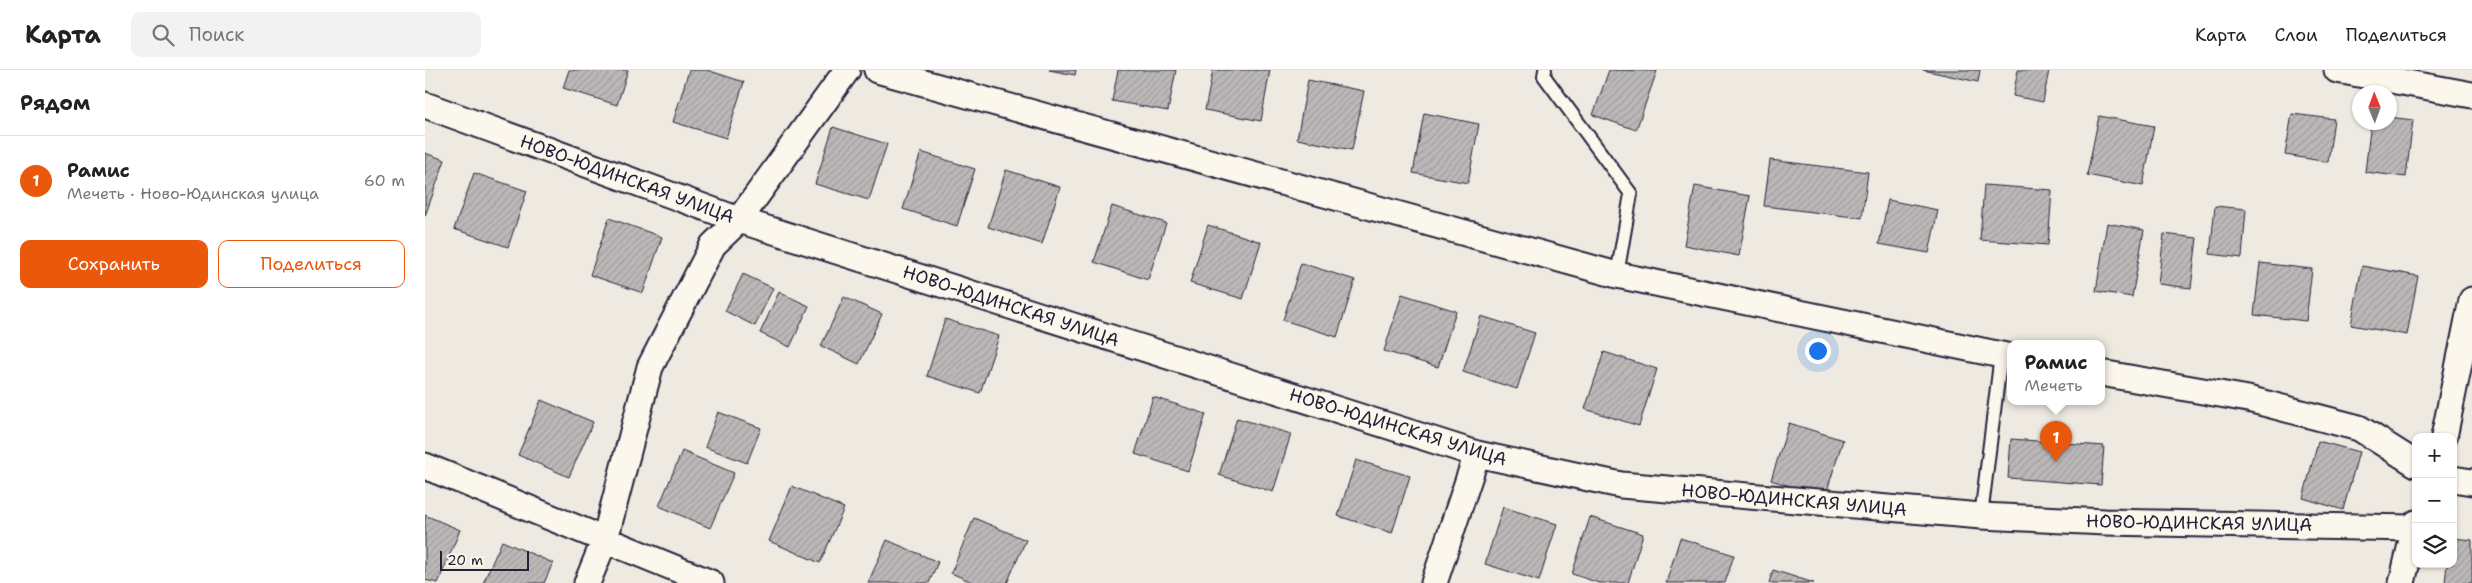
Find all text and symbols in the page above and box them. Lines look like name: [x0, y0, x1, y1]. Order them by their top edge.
search box: [131, 12, 481, 57]
text: Карта: [25, 19, 101, 51]
icon: search: [149, 21, 177, 49]
text: Поиск: [189, 22, 244, 47]
text: Карта: [2195, 23, 2246, 47]
text: Слои: [2274, 23, 2318, 47]
text: Поделиться: [2346, 23, 2447, 47]
north arrow: [2352, 85, 2397, 130]
text: Рядом: [20, 89, 90, 117]
street label: НОВО-ЮДИНСКАЯ УЛИЦА: [517, 129, 737, 229]
text: Рамис: [67, 158, 130, 183]
text: 1: [32, 170, 40, 191]
text: 60 m: [364, 170, 405, 191]
text: Мечеть · Ново-Юдинская улица: [67, 183, 319, 204]
button: Сохранить: [20, 240, 208, 288]
button: Поделиться: [218, 240, 405, 288]
street label: НОВО-ЮДИНСКАЯ УЛИЦА: [900, 260, 1122, 352]
your location: [1805, 338, 1831, 364]
popup: [2007, 340, 2105, 405]
text: Рамис: [2025, 350, 2087, 375]
text: Мечеть: [2025, 375, 2082, 396]
street label: НОВО-ЮДИНСКАЯ УЛИЦА: [1286, 382, 1510, 472]
pin: 1: [2040, 421, 2072, 462]
map controls: [2412, 433, 2457, 568]
button: +: [2412, 433, 2457, 478]
street label: НОВО-ЮДИНСКАЯ УЛИЦА: [1680, 478, 1908, 522]
button: −: [2412, 478, 2457, 523]
street label: НОВО-ЮДИНСКАЯ УЛИЦА: [2086, 509, 2312, 537]
button: layers: [2412, 523, 2457, 568]
scale bar: [440, 548, 529, 571]
text: 20 m: [447, 551, 483, 569]

